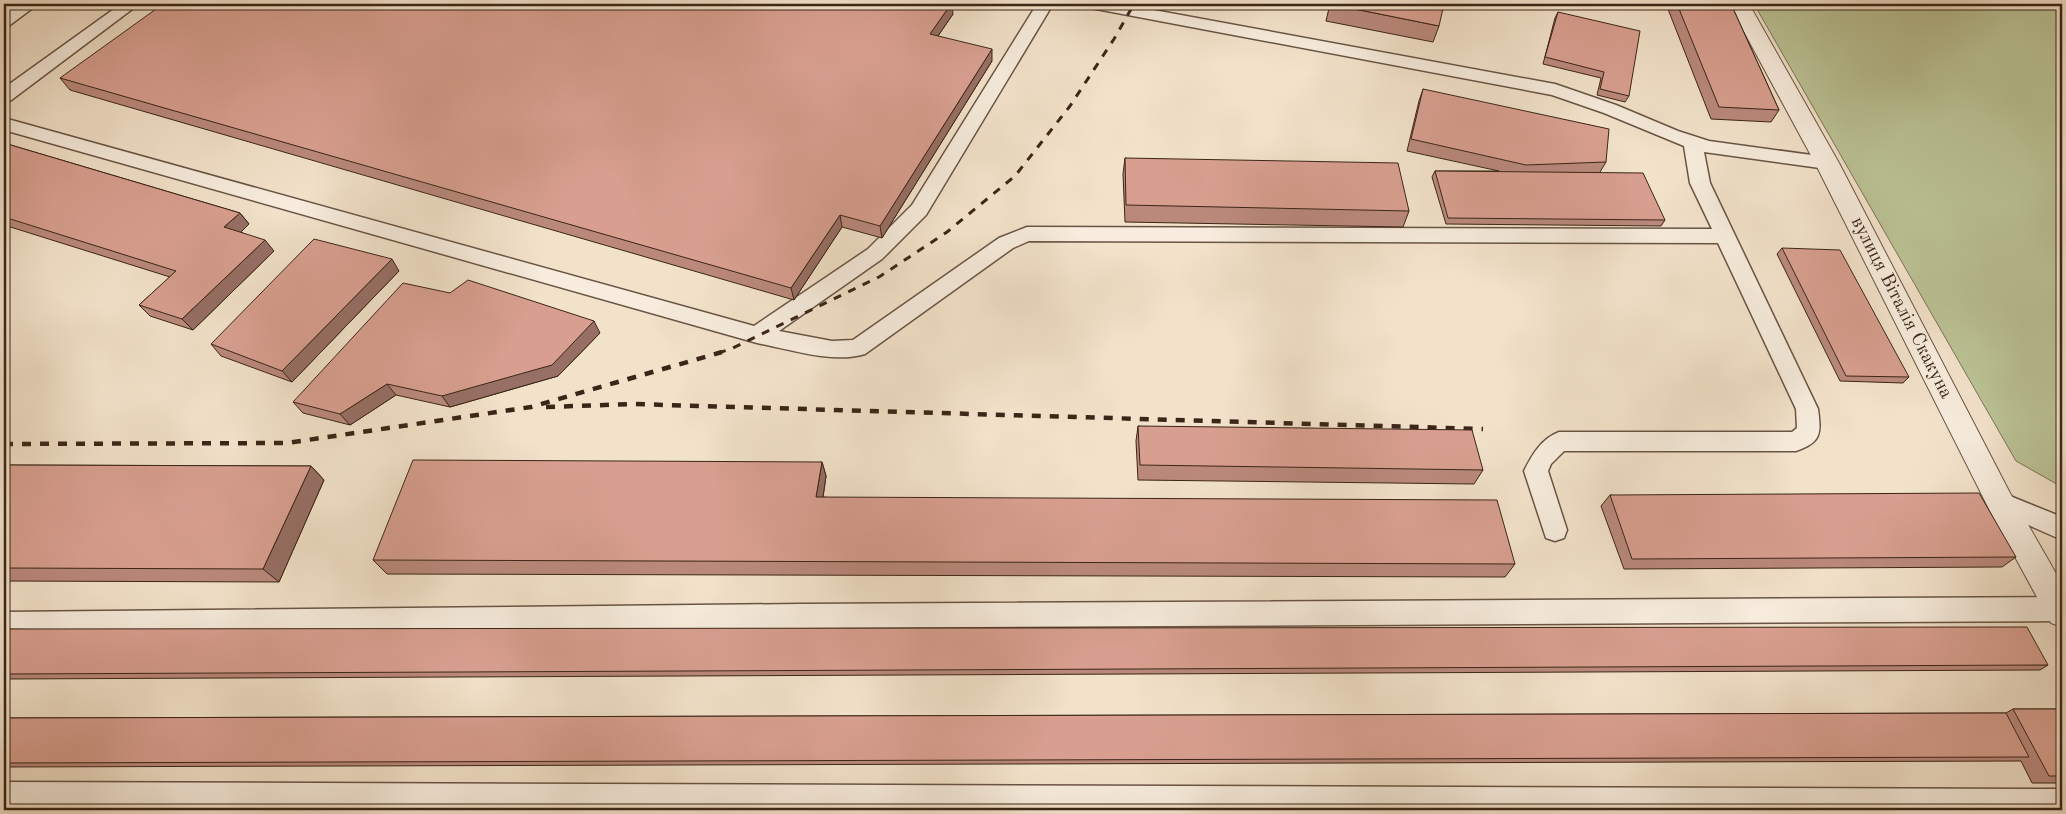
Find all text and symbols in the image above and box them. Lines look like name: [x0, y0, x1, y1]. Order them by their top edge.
street label: вулиця Віталія Скакуна: [1847, 214, 1955, 402]

